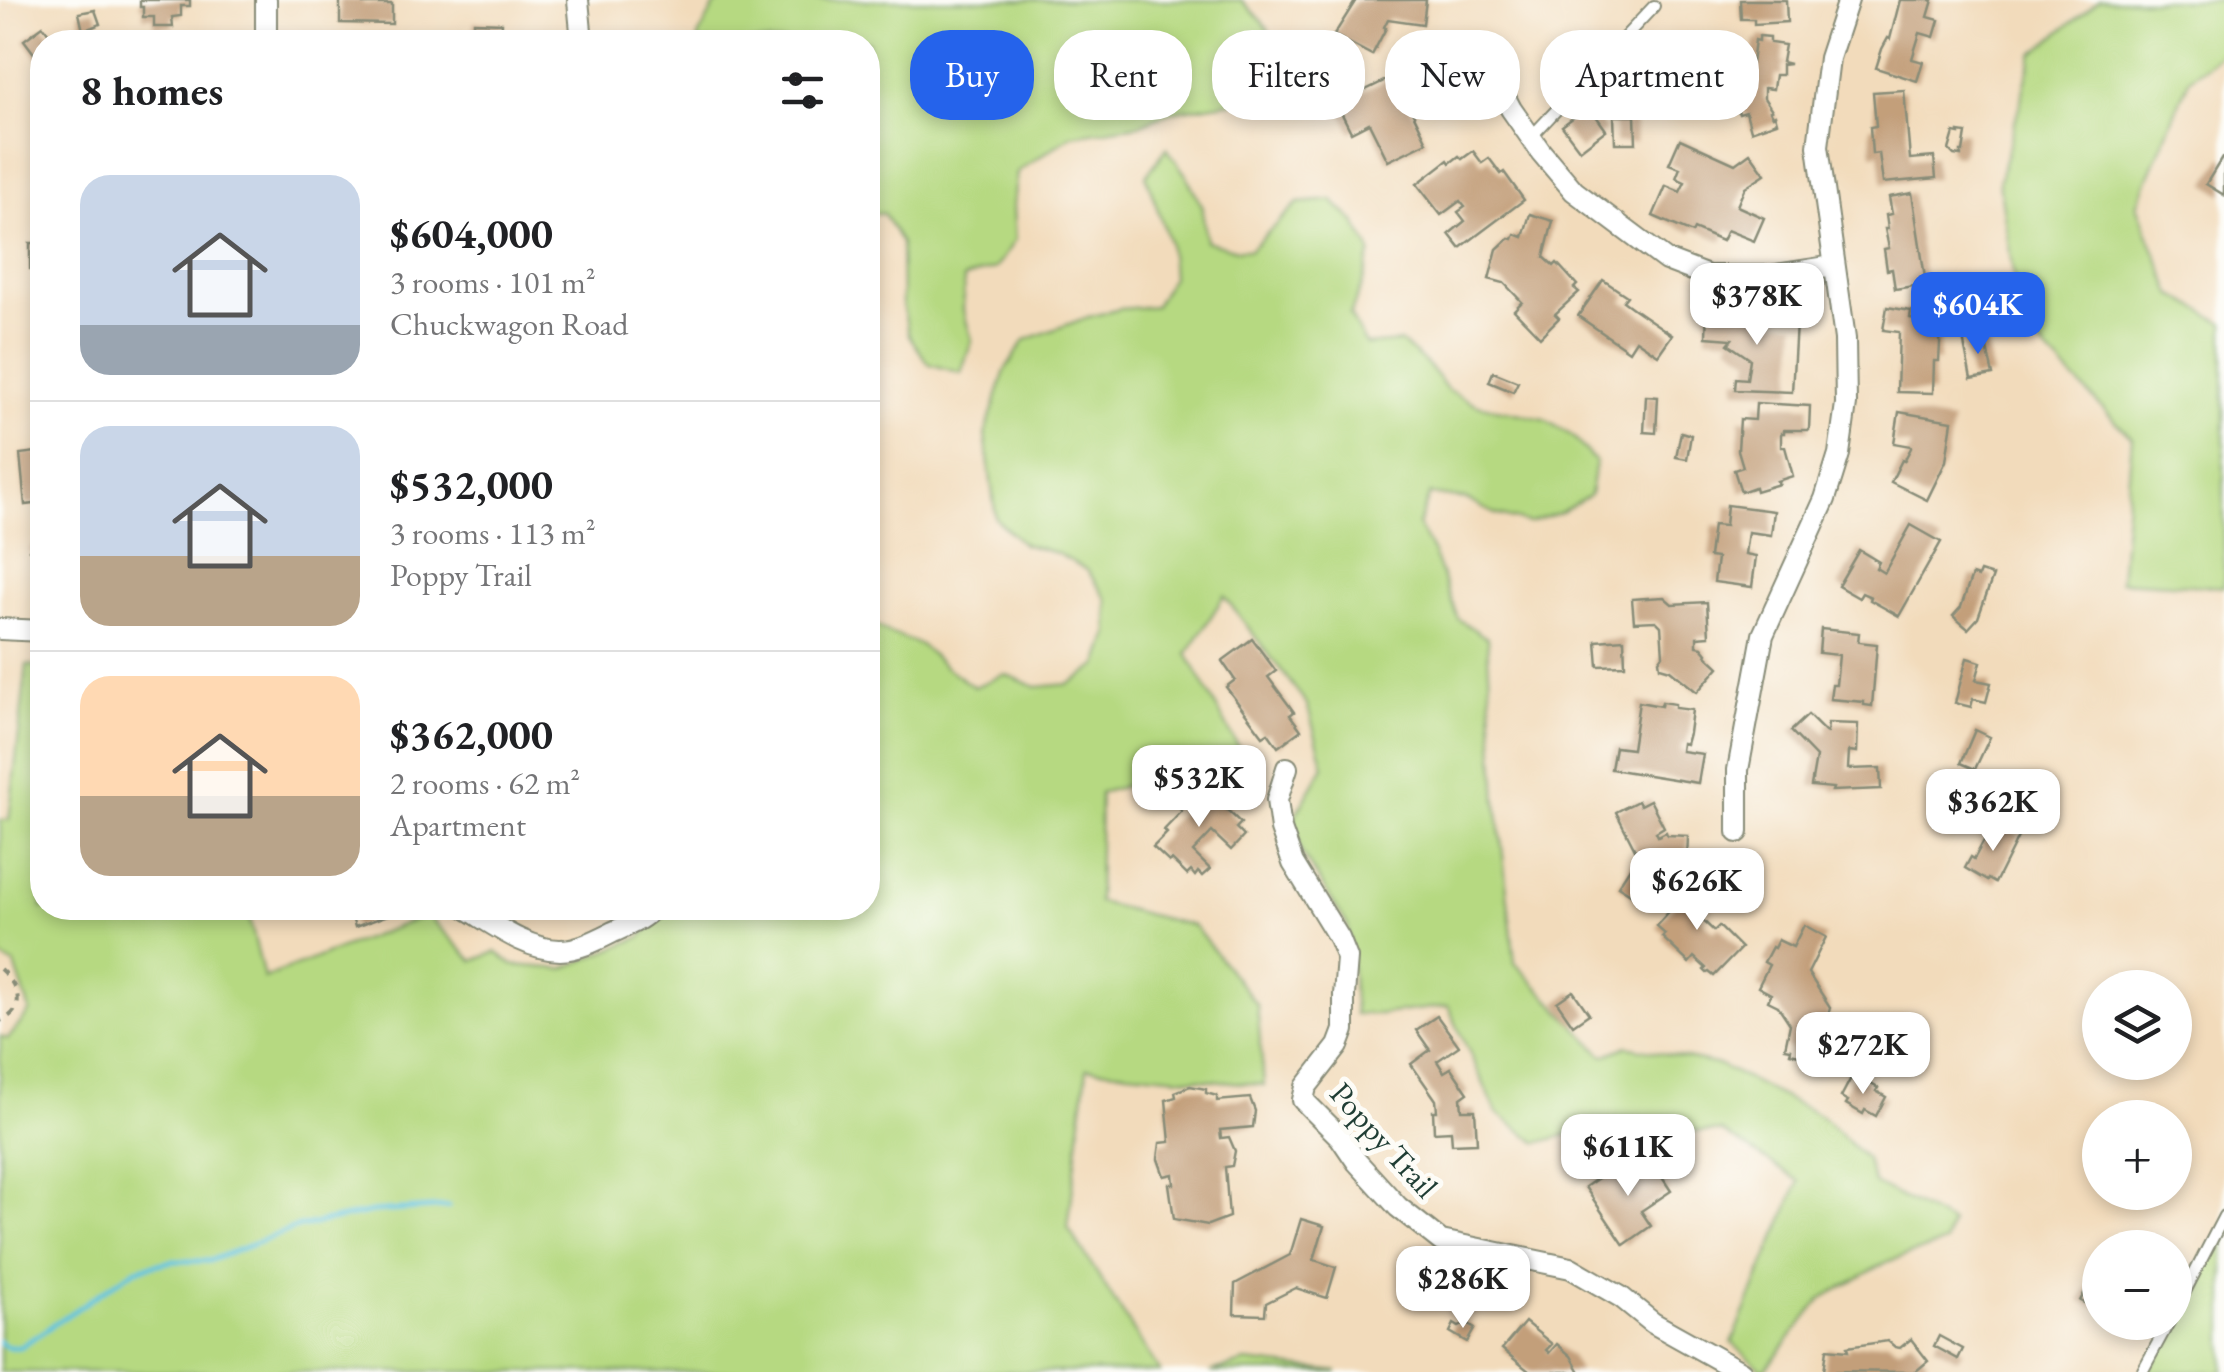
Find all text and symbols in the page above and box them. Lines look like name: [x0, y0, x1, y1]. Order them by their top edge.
chip: Buy: [910, 30, 1034, 120]
chip: Rent: [1054, 30, 1192, 120]
chip: Filters: [1212, 30, 1365, 120]
chip: New: [1385, 30, 1520, 120]
chip: Apartment: [1540, 30, 1759, 120]
text: 8 homes: [80, 63, 223, 118]
icon: filters: [775, 63, 830, 118]
text: $604,000: [390, 206, 553, 261]
icon: home: [160, 215, 280, 335]
text: 3 rooms · 101 m²: [390, 261, 596, 303]
pin: $378K: [1687, 263, 1827, 348]
pin: $604K: [1908, 272, 2048, 357]
text: $378K: [1712, 274, 1802, 316]
text: $604K: [1933, 283, 2023, 325]
text: Chuckwagon Road: [390, 303, 628, 345]
text: $532,000: [390, 457, 553, 512]
icon: home: [160, 466, 280, 586]
text: 3 rooms · 113 m²: [390, 512, 596, 554]
text: Poppy Trail: [390, 554, 532, 596]
text: $362,000: [390, 707, 553, 762]
icon: home: [160, 716, 280, 836]
pin: $532K: [1129, 745, 1269, 830]
text: $532K: [1154, 756, 1244, 798]
text: 2 rooms · 62 m²: [390, 762, 580, 804]
pin: $362K: [1923, 769, 2063, 854]
text: $362K: [1948, 780, 2038, 822]
text: Apartment: [390, 804, 526, 846]
pin: $626K: [1627, 848, 1767, 933]
text: $626K: [1652, 859, 1742, 901]
map controls: [2082, 970, 2192, 1340]
button: layers: [2082, 970, 2192, 1080]
pin: $272K: [1793, 1012, 1933, 1097]
text: $272K: [1818, 1023, 1908, 1065]
street label: Poppy Trail: [1321, 1073, 1447, 1207]
button: +: [2082, 1100, 2192, 1210]
pin: $611K: [1558, 1114, 1698, 1199]
text: $611K: [1583, 1125, 1673, 1167]
button: −: [2082, 1230, 2192, 1340]
pin: $286K: [1393, 1246, 1533, 1331]
text: $286K: [1418, 1257, 1508, 1299]

